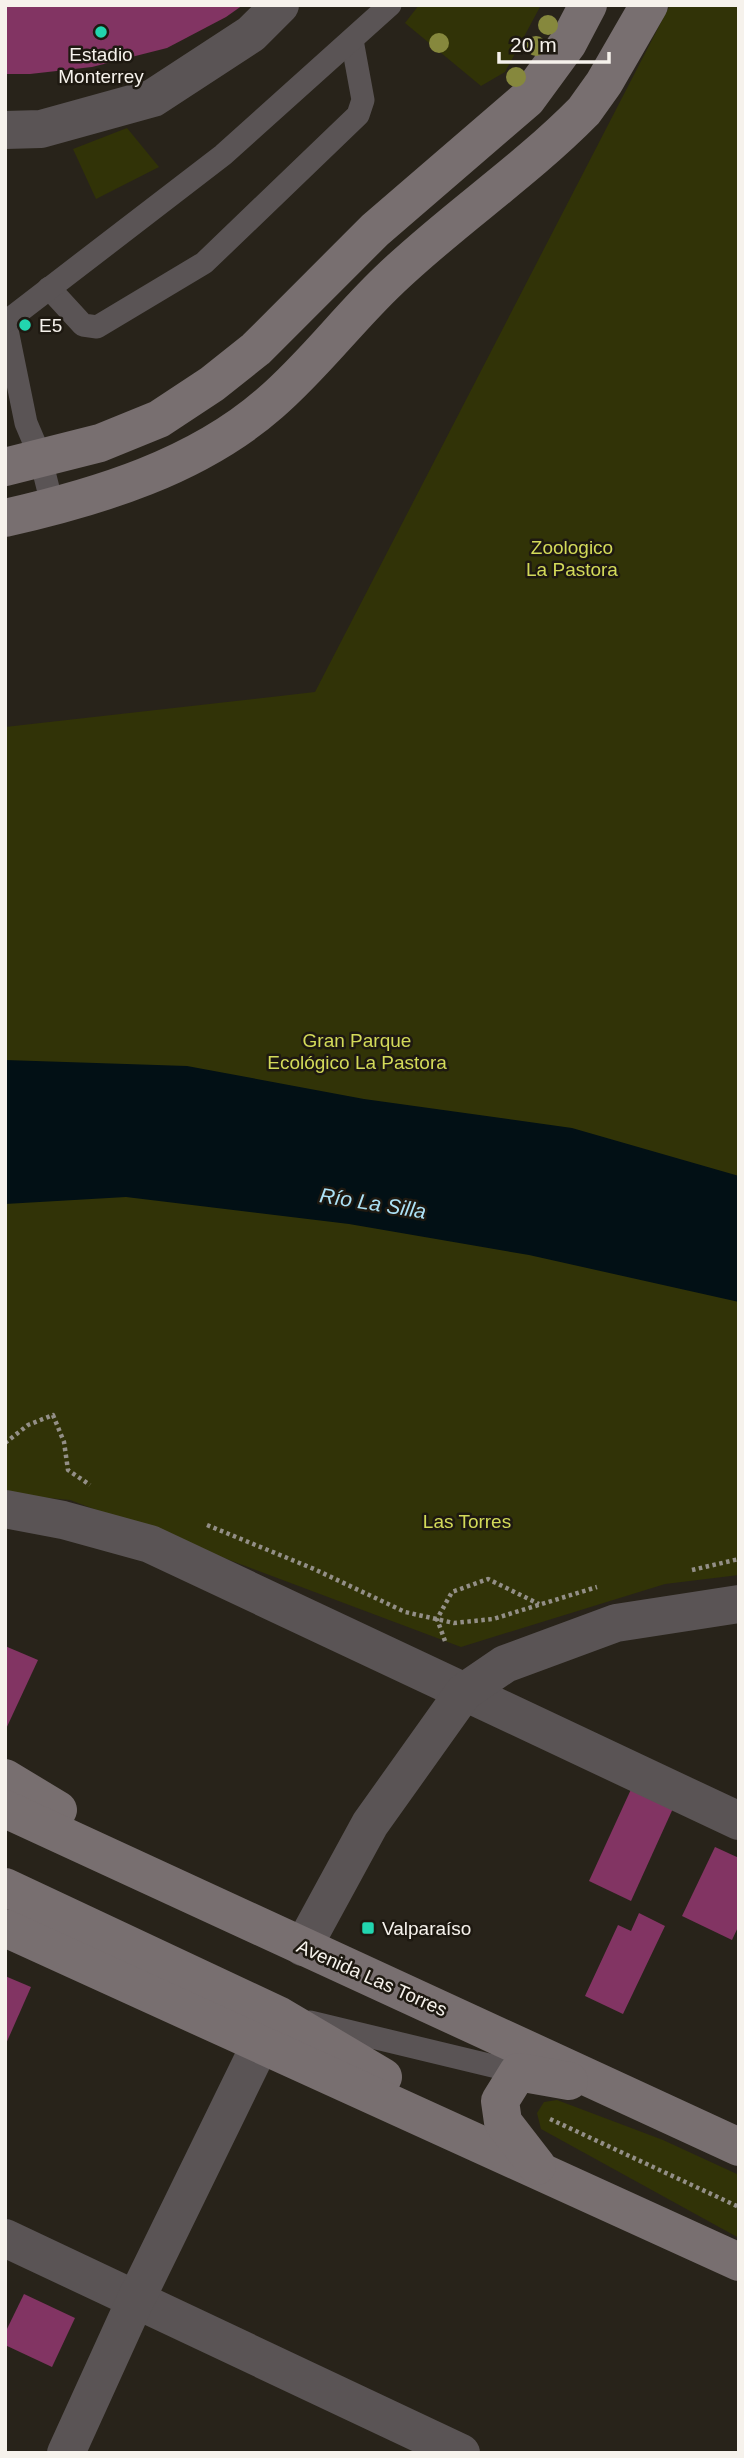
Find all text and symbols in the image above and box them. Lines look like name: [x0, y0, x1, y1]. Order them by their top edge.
scale bar: [499, 21, 609, 65]
marker: Estadio Monterrey: [93, 24, 109, 40]
text: 20 m: [510, 33, 557, 56]
place label: Estadio Monterrey: [58, 44, 144, 87]
place label: E5: [39, 315, 62, 336]
marker: E5: [17, 317, 33, 333]
park label: Zoologico La Pastora: [526, 537, 618, 580]
park label: Gran Parque Ecológico La Pastora: [267, 1030, 447, 1073]
water label: Río La Silla: [318, 1183, 428, 1223]
park label: Las Torres: [423, 1511, 511, 1532]
place label: Valparaíso: [382, 1918, 471, 1939]
marker: Valparaíso: [360, 1920, 376, 1936]
street label: Avenida Las Torres: [294, 1935, 450, 2021]

